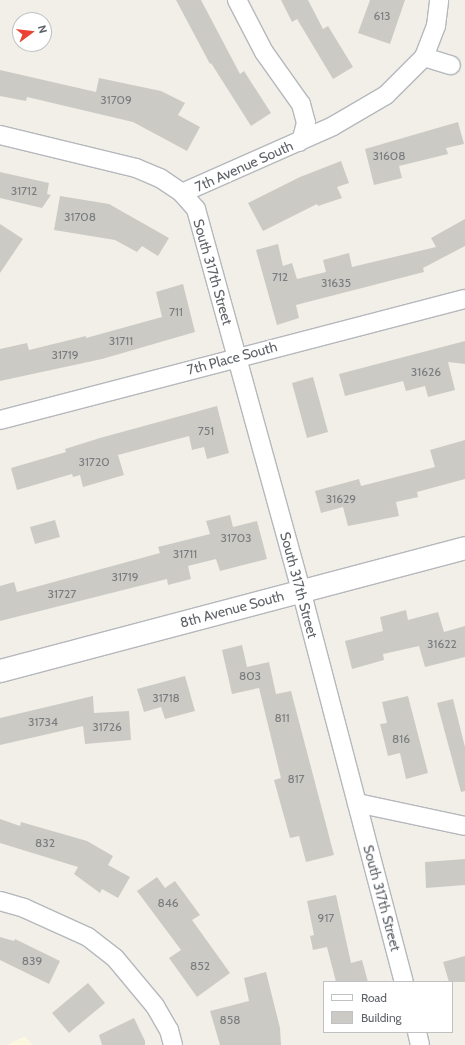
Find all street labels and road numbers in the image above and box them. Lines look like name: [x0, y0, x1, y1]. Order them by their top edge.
street label: 7th Avenue South: [192, 137, 296, 195]
street label: South 317th Street: [190, 217, 236, 327]
street label: 7th Place South: [185, 338, 279, 378]
street label: South 317th Street: [277, 530, 321, 640]
street label: 8th Avenue South: [178, 587, 286, 631]
street label: South 317th Street: [360, 843, 404, 953]

